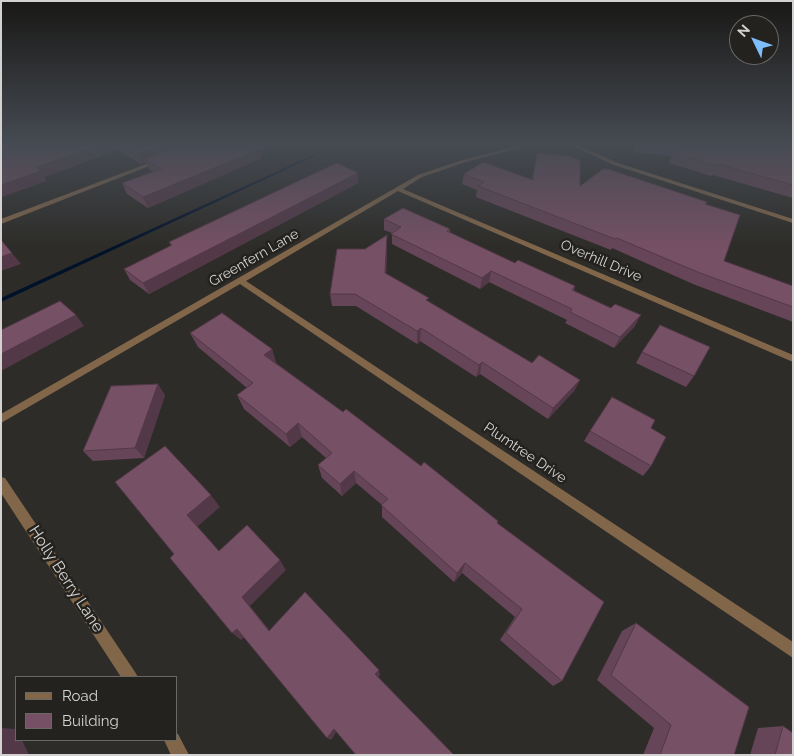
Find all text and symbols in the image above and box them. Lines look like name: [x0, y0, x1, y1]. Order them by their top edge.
north arrow: [729, 15, 779, 65]
text: N: [734, 21, 753, 40]
street label: Greenfern Lane: [206, 226, 302, 290]
street label: Overhill Drive: [558, 236, 644, 286]
street label: Plumtree Drive: [480, 419, 570, 487]
street label: Holly Berry Lane: [24, 522, 108, 636]
legend: [15, 676, 178, 741]
text: Road: [62, 687, 98, 705]
text: Building: [62, 712, 119, 730]

